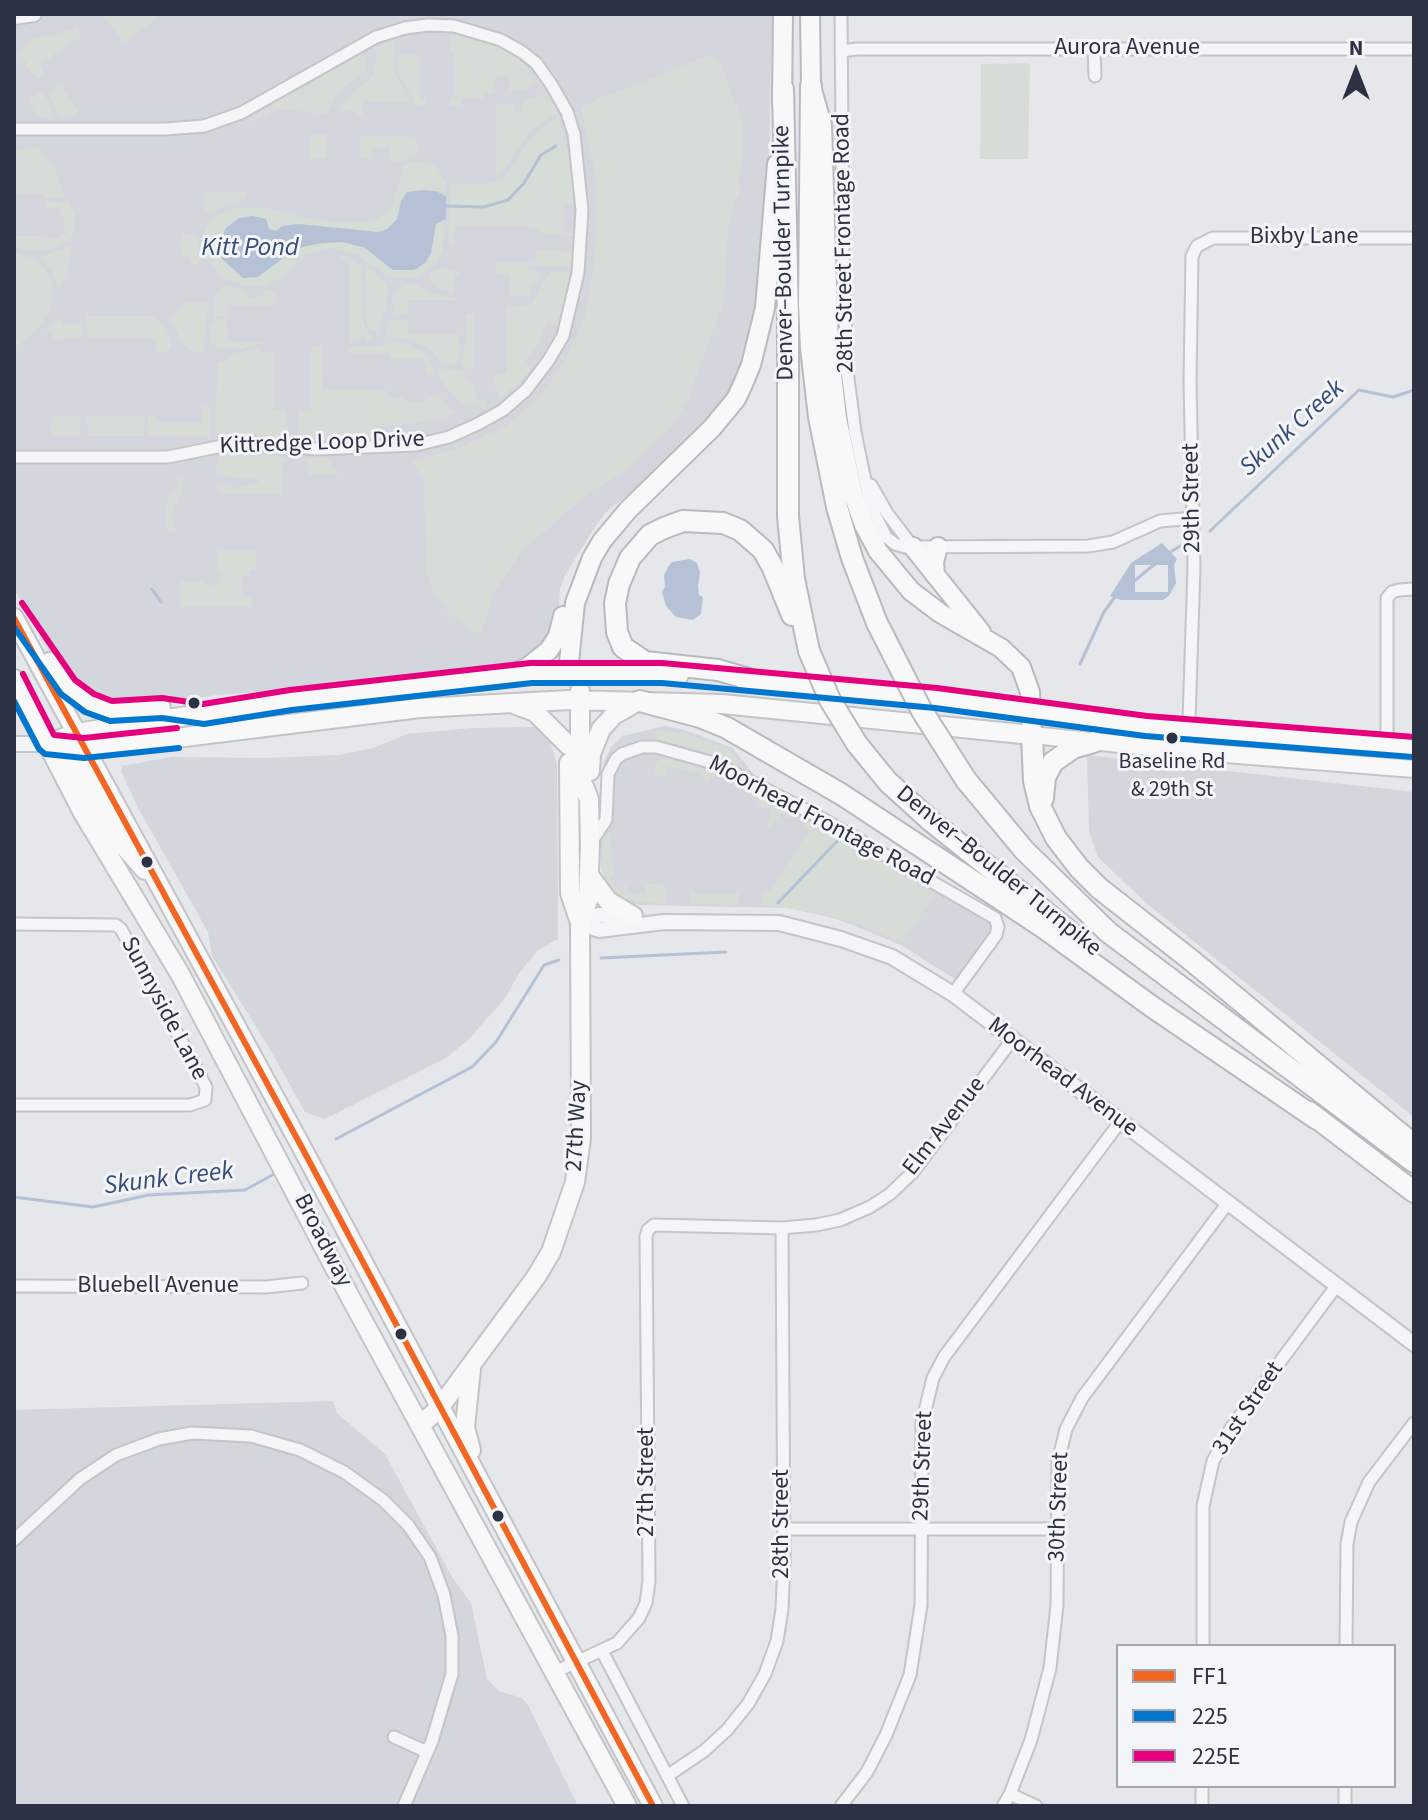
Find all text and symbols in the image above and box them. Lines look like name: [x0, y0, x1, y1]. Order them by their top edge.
north arrow: [1316, 32, 1396, 112]
text: N: [1349, 32, 1363, 64]
street label: Aurora Avenue: [1054, 35, 1200, 63]
street label: 28th Street Frontage Road: [828, 113, 862, 373]
street label: Denver–Boulder Turnpike: [768, 125, 802, 381]
street label: Bixby Lane: [1250, 224, 1358, 252]
water label: Kitt Pond: [201, 233, 299, 265]
water label: Skunk Creek: [1234, 374, 1352, 484]
street label: Kittredge Loop Drive: [219, 426, 425, 462]
street label: 29th Street: [1178, 443, 1208, 553]
unlabelled marker: [186, 695, 202, 711]
marker: Baseline Rd & 29th St: [1164, 730, 1180, 746]
street label: Moorhead Frontage Road: [703, 750, 939, 894]
place label: Baseline Rd & 29th St: [1118, 750, 1226, 802]
street label: Denver–Boulder Turnpike: [890, 780, 1106, 964]
unlabelled marker: [139, 854, 155, 870]
street label: Sunnyside Lane: [113, 932, 213, 1086]
street label: Moorhead Avenue: [981, 1012, 1143, 1144]
street label: Elm Avenue: [898, 1072, 992, 1182]
street label: 27th Way: [561, 1080, 595, 1172]
water label: Skunk Creek: [102, 1157, 236, 1203]
street label: Broadway: [286, 1190, 358, 1292]
street label: Bluebell Avenue: [77, 1273, 239, 1301]
unlabelled marker: [393, 1326, 409, 1342]
street label: 31st Street: [1207, 1357, 1291, 1461]
street label: 29th Street: [908, 1411, 940, 1521]
street label: 27th Street: [634, 1427, 662, 1537]
street label: 30th Street: [1044, 1452, 1076, 1562]
street label: 28th Street: [769, 1469, 797, 1579]
unlabelled marker: [490, 1508, 506, 1524]
legend: [1116, 1644, 1396, 1788]
text: FF1: [1192, 1659, 1228, 1694]
text: 225: [1192, 1699, 1228, 1734]
text: 225E: [1192, 1739, 1240, 1774]

